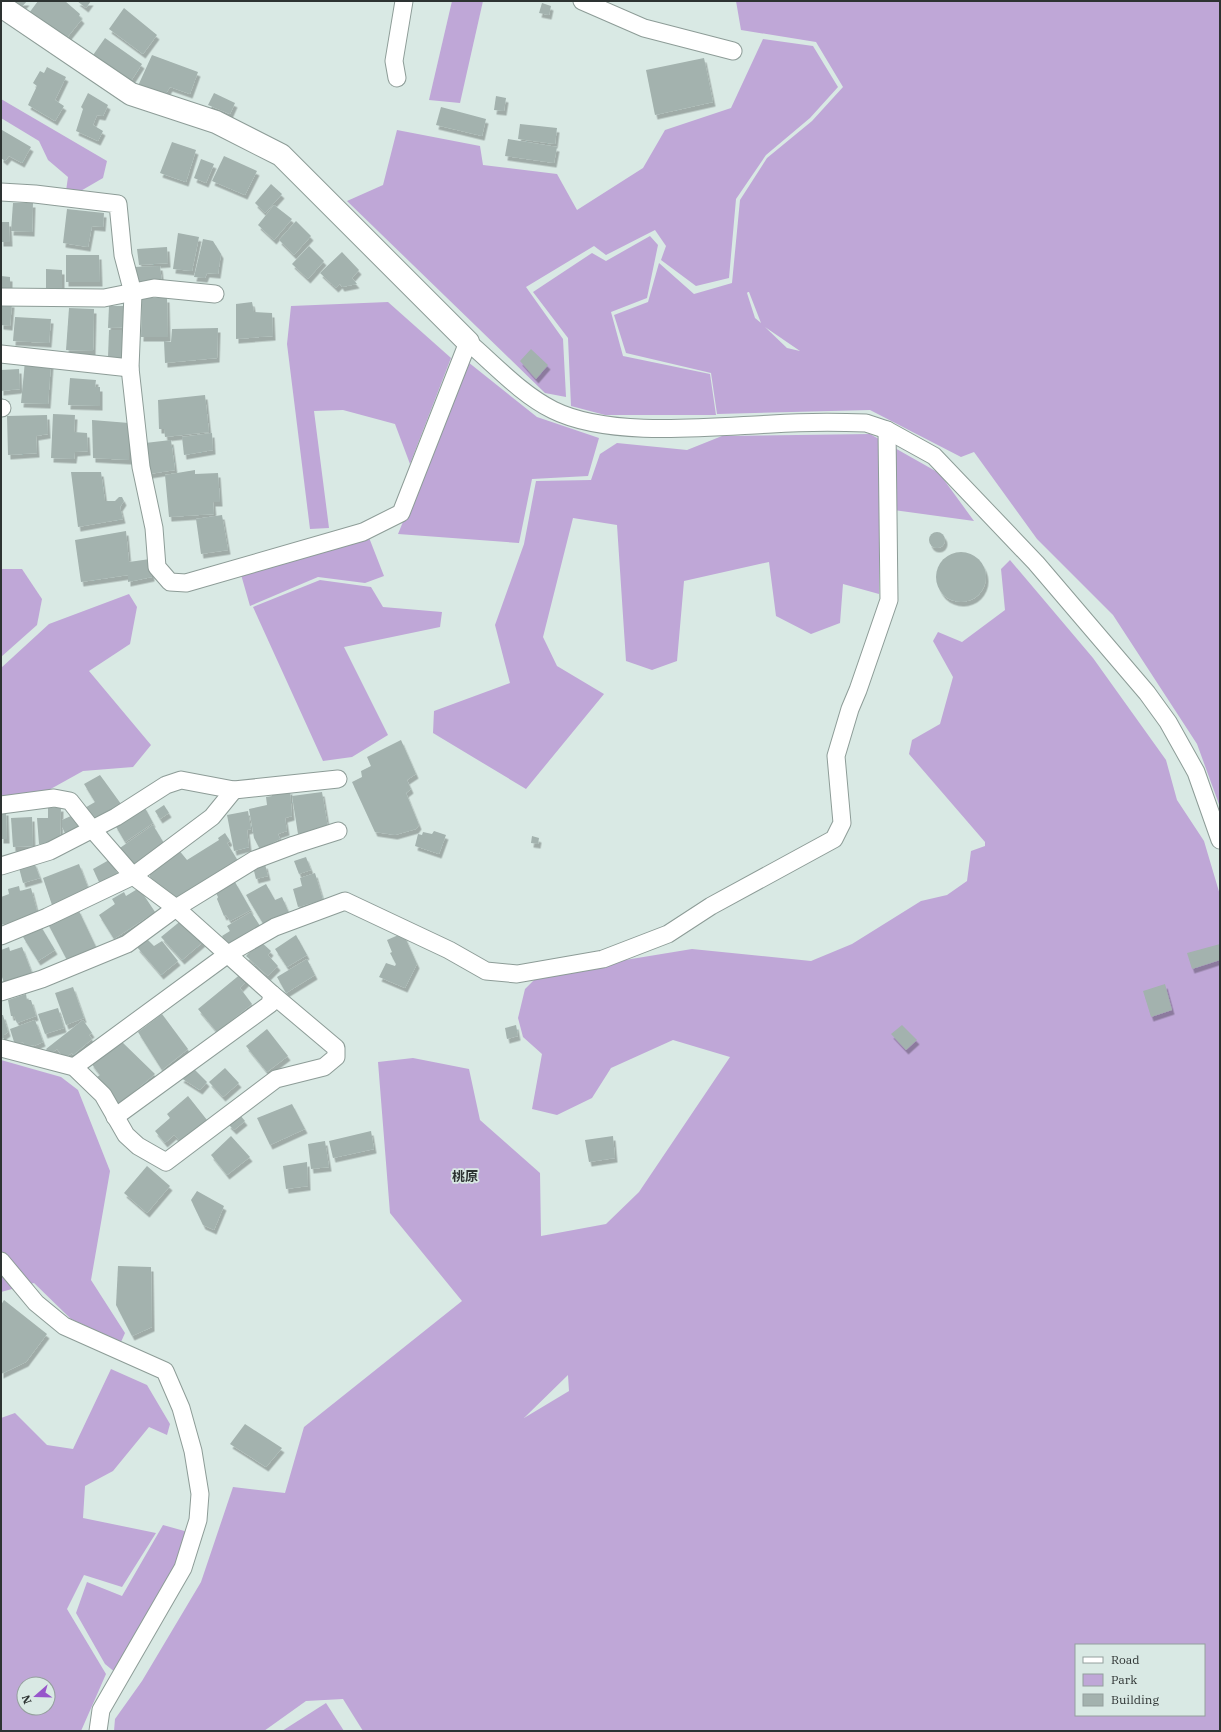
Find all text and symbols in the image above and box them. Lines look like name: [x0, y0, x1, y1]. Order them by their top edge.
district label: 桃原: [452, 1168, 478, 1185]
legend: [1075, 1644, 1205, 1716]
text: Road: [1111, 1652, 1140, 1667]
text: Park: [1111, 1672, 1137, 1687]
north arrow: [16, 1676, 56, 1716]
text: Building: [1111, 1692, 1159, 1707]
text: N: [18, 1693, 35, 1706]

